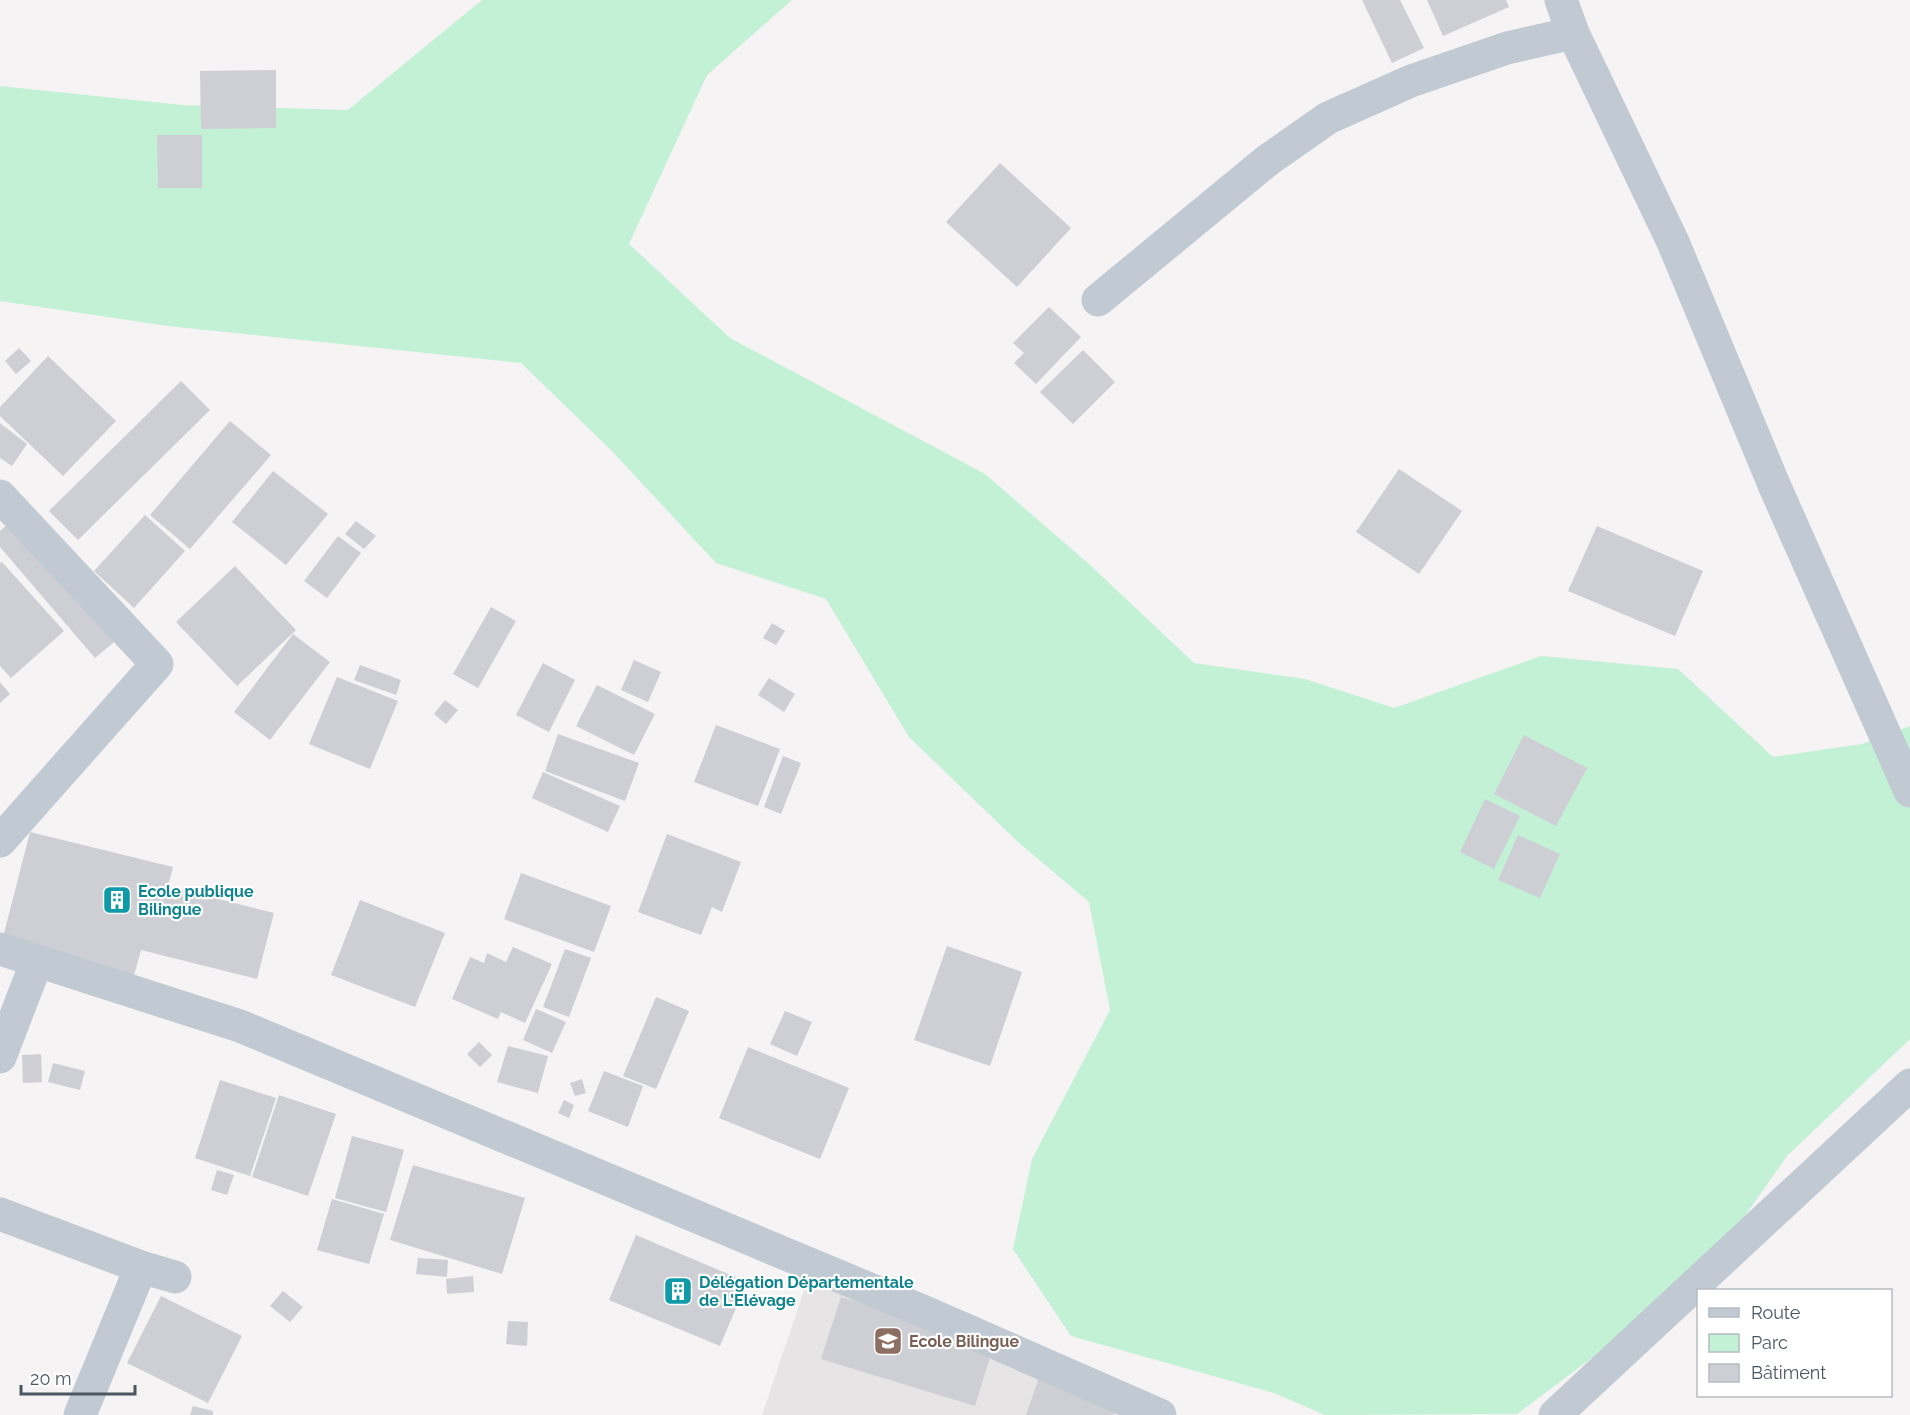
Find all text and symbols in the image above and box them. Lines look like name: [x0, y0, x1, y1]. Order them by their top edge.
place label: Ecole publique Bilingue: [138, 882, 254, 919]
building icon: Ecole publique Bilingue: [101, 884, 133, 916]
place label: Délégation Départementale de L'Elévage: [699, 1273, 914, 1310]
building icon: Délégation Départementale de L'Elévage: [662, 1275, 694, 1307]
legend: [1697, 1289, 1892, 1397]
text: Route: [1751, 1302, 1801, 1323]
school or university icon: Ecole Bilingue: [872, 1325, 904, 1357]
place label: Ecole Bilingue: [909, 1332, 1019, 1351]
text: Parc: [1751, 1332, 1788, 1353]
scale bar: [21, 1358, 135, 1396]
text: Bâtiment: [1751, 1362, 1826, 1383]
text: 20 m: [30, 1368, 72, 1389]

